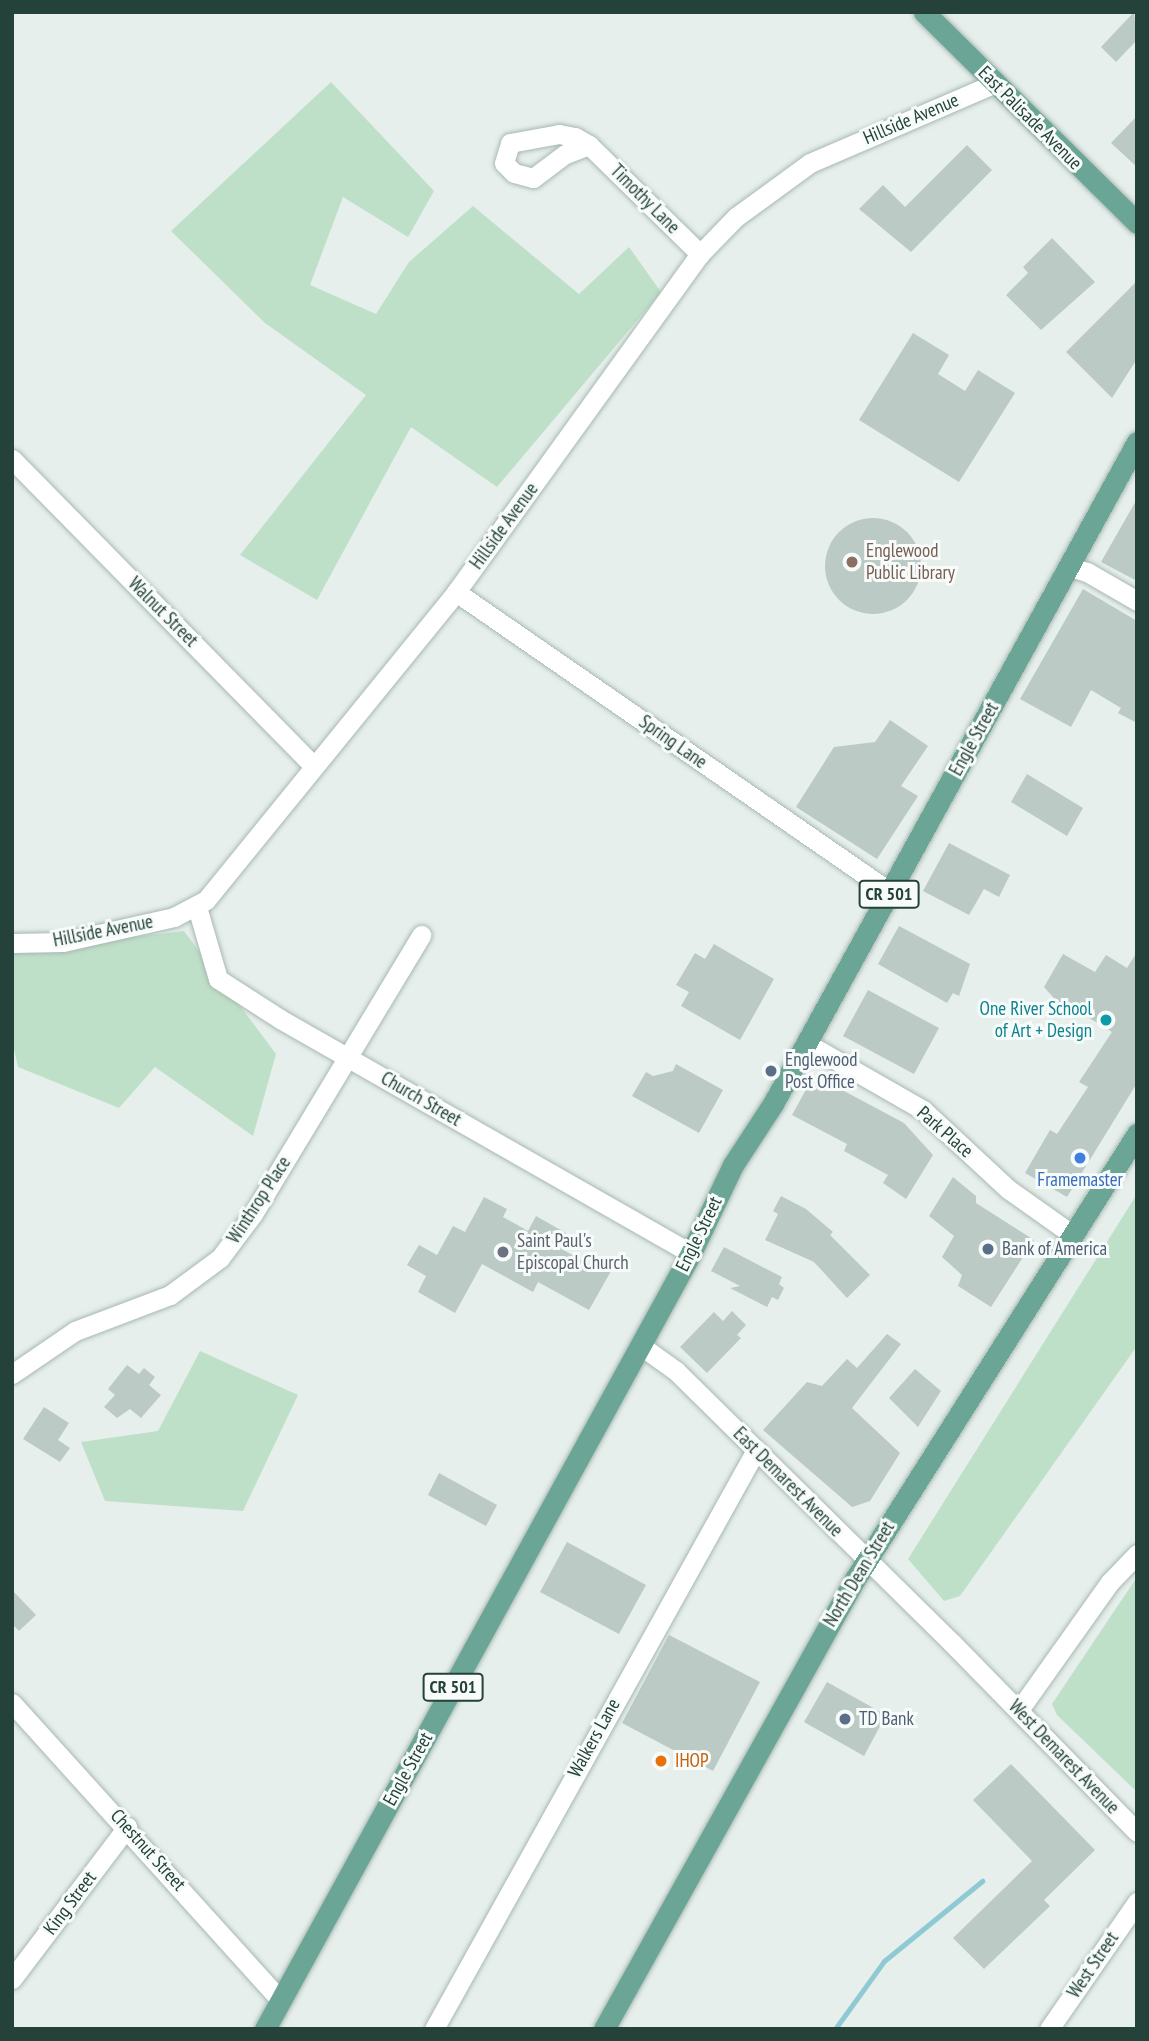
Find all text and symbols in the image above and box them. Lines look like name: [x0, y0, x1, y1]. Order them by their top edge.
street label: East Palisade Avenue: [973, 61, 1087, 175]
street label: Hillside Avenue: [860, 89, 962, 149]
street label: Timothy Lane: [605, 159, 685, 239]
street label: Hillside Avenue: [465, 478, 543, 574]
place label: Englewood Public Library: [866, 540, 955, 584]
marker: Englewood Public Library: [844, 554, 860, 570]
street label: Walnut Street: [123, 572, 203, 652]
street label: Engle Street: [945, 698, 1003, 780]
street label: Spring Lane: [635, 710, 711, 774]
road number: CR 501: [858, 880, 920, 908]
street label: Hillside Avenue: [51, 910, 155, 952]
place label: One River School of Art + Design: [980, 998, 1092, 1042]
marker: One River School of Art + Design: [1098, 1012, 1114, 1028]
place label: Englewood Post Office: [785, 1049, 858, 1093]
marker: Englewood Post Office: [763, 1063, 779, 1079]
street label: Church Street: [377, 1067, 465, 1131]
street label: Park Place: [912, 1101, 978, 1163]
marker: Framemaster: [1072, 1150, 1088, 1166]
street label: Winthrop Place: [222, 1152, 296, 1248]
place label: Framemaster: [1037, 1169, 1123, 1191]
street label: Engle Street: [671, 1193, 727, 1275]
place label: Saint Paul's Episcopal Church: [517, 1230, 629, 1274]
place label: Bank of America: [1002, 1238, 1108, 1260]
marker: Bank of America: [980, 1241, 996, 1257]
marker: Saint Paul's Episcopal Church: [495, 1244, 511, 1260]
street label: East Demarest Avenue: [728, 1422, 848, 1542]
street label: North Dean Street: [819, 1517, 899, 1631]
road number: CR 501: [421, 1672, 484, 1702]
street label: Walkers Lane: [563, 1695, 625, 1781]
street label: West Demarest Avenue: [1004, 1695, 1124, 1819]
place label: TD Bank: [859, 1708, 914, 1730]
marker: TD Bank: [837, 1711, 853, 1727]
street label: Engle Street: [379, 1728, 437, 1810]
place label: IHOP: [675, 1750, 709, 1772]
marker: IHOP: [653, 1753, 669, 1769]
street label: Chestnut Street: [105, 1805, 191, 1895]
street label: King Street: [39, 1867, 101, 1939]
street label: West Street: [1063, 1928, 1123, 2002]

